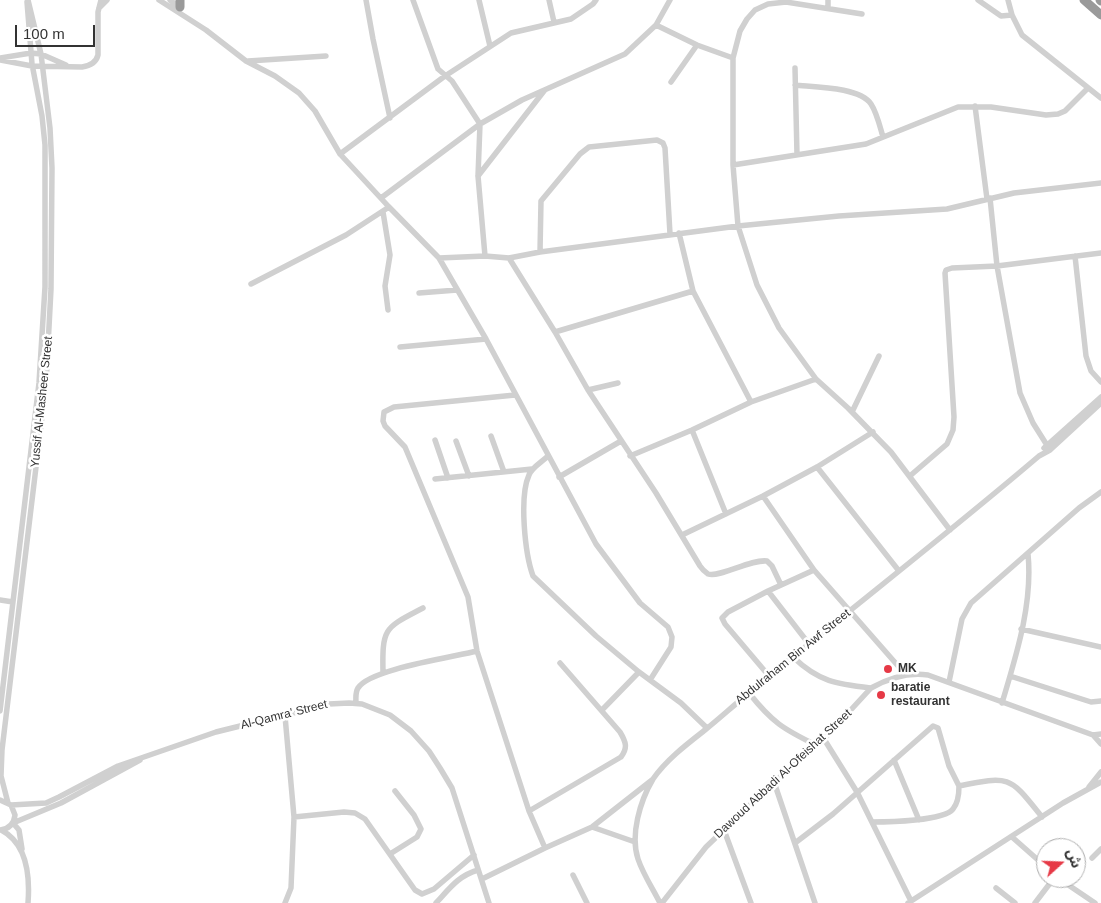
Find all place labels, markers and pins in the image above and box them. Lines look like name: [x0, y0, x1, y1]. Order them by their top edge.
place label: MK: [898, 662, 917, 676]
marker: MK: [882, 663, 894, 675]
place label: baratie restaurant: [891, 681, 950, 709]
marker: baratie restaurant: [875, 689, 887, 701]

